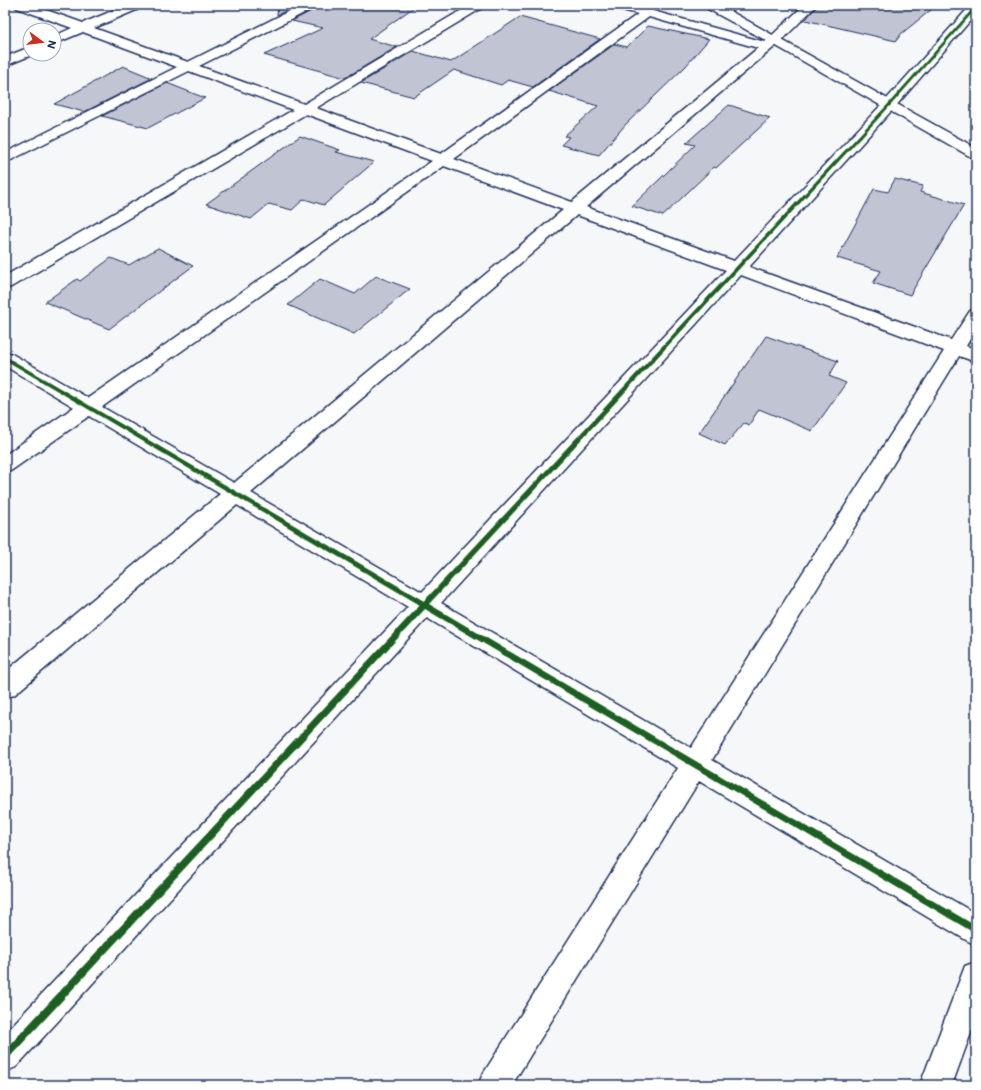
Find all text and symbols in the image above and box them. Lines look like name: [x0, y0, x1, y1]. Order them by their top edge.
north arrow: [22, 22, 62, 62]
text: N: [44, 39, 60, 51]

